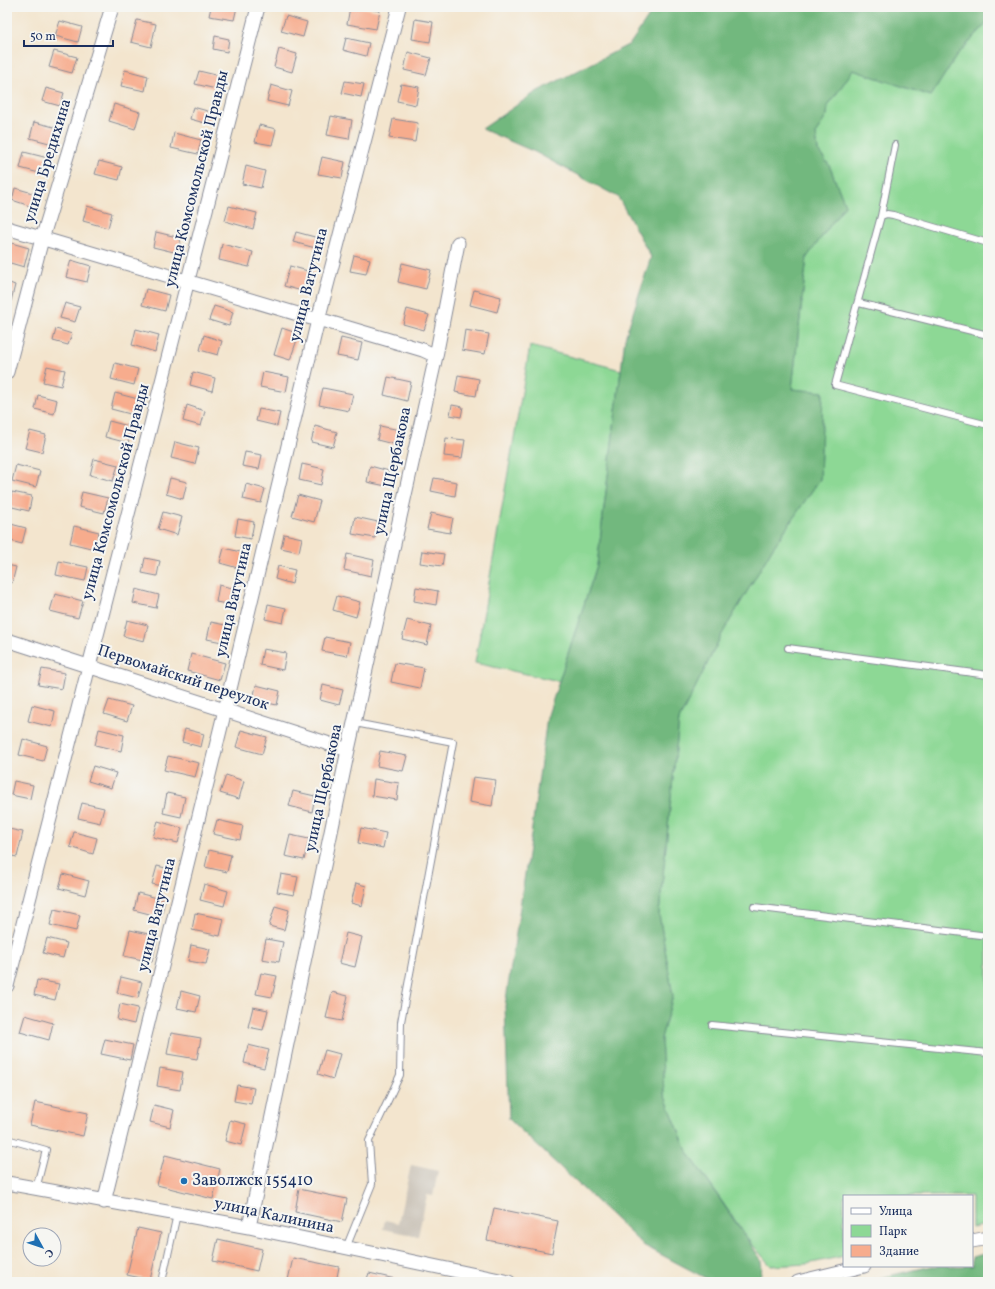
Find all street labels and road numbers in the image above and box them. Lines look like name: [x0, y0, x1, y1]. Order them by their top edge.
street label: улица Комсомольской Правды: [159, 68, 235, 290]
street label: улица Бредихина: [19, 96, 77, 226]
street label: улица Ватутина: [284, 225, 334, 345]
street label: улица Комсомольской Правды: [77, 381, 155, 603]
street label: улица Щербакова: [369, 405, 417, 537]
street label: улица Ватутина: [210, 540, 258, 660]
street label: Первомайский переулок: [94, 640, 272, 716]
street label: улица Щербакова: [300, 722, 348, 854]
street label: улица Ватутина: [132, 855, 182, 975]
street label: улица Калинина: [212, 1193, 336, 1239]

